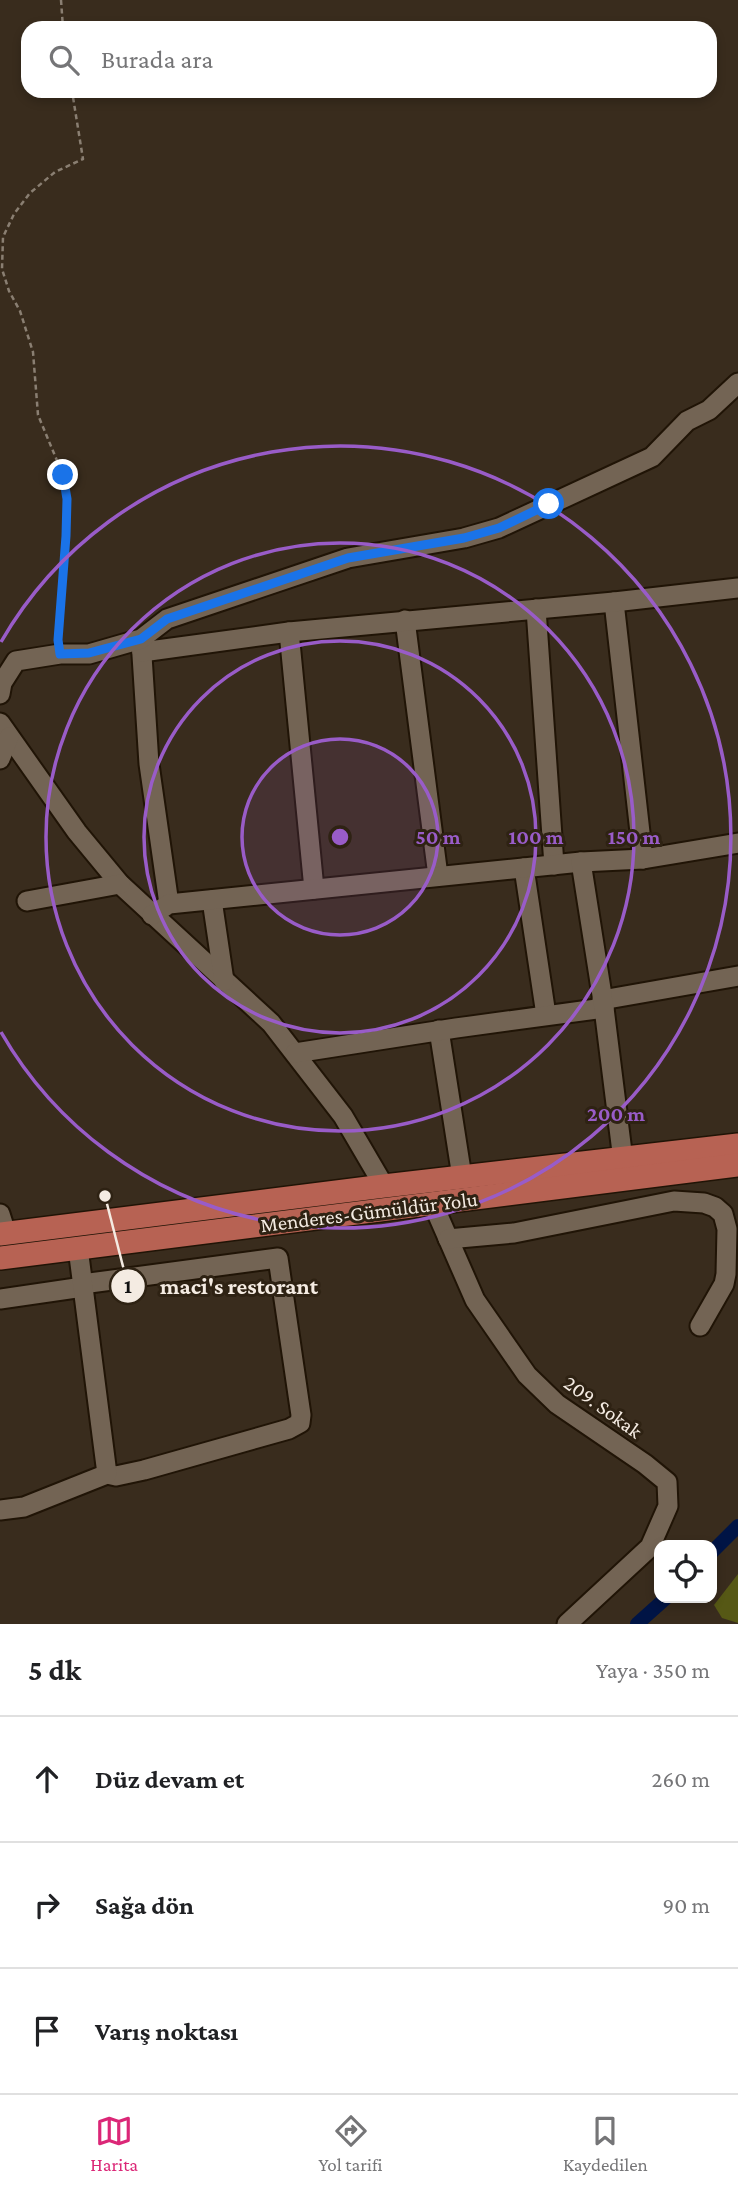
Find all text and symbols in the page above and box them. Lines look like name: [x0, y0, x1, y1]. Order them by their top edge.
search box: [21, 21, 717, 98]
icon: search: [45, 41, 83, 79]
text: Burada ara: [101, 45, 213, 74]
route end: [47, 459, 78, 490]
route start: [533, 488, 564, 519]
centre of rings: [328, 825, 352, 849]
text: 50 m: [416, 825, 461, 849]
text: 100 m: [508, 825, 564, 849]
text: 150 m: [608, 825, 661, 849]
text: 200 m: [587, 1102, 645, 1126]
street label: Menderes-Gümüldür Yolu: [259, 1187, 479, 1237]
callout: maci's restorant: [111, 1264, 332, 1308]
text: maci's restorant: [160, 1273, 319, 1299]
text: 1: [124, 1274, 132, 1298]
street label: 209. Sokak: [559, 1371, 647, 1443]
map controls: [654, 1540, 717, 1603]
button: locate: [654, 1540, 717, 1603]
text: 5 dk: [28, 1653, 81, 1686]
text: Yaya · 350 m: [596, 1657, 710, 1683]
icon: ahead: [28, 1760, 66, 1798]
text: Düz devam et: [95, 1765, 244, 1794]
text: 260 m: [652, 1766, 710, 1792]
icon: right: [28, 1886, 66, 1924]
text: Sağa dön: [95, 1891, 194, 1920]
text: 90 m: [663, 1892, 710, 1918]
icon: arrive: [28, 2012, 66, 2050]
text: Varış noktası: [95, 2017, 238, 2046]
tab: Harita: [90, 2112, 138, 2175]
tab: Yol tarifi: [319, 2112, 383, 2175]
tab: Kaydedilen: [563, 2112, 648, 2175]

